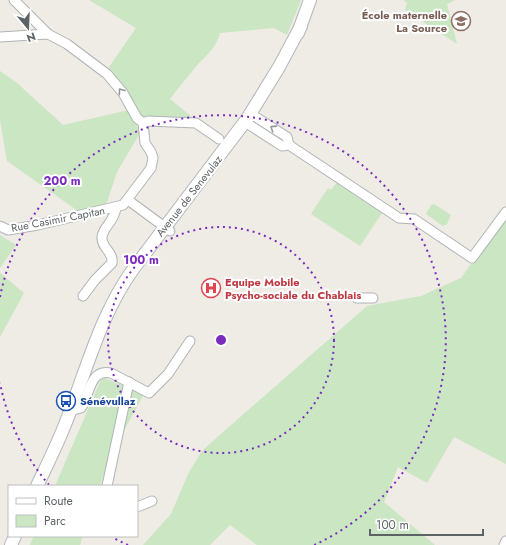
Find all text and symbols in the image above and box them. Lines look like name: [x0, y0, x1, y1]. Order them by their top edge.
place label: École maternelle La Source: [362, 7, 447, 36]
north arrow: [8, 8, 48, 48]
school or university icon: École maternelle La Source: [450, 10, 472, 32]
text: N: [25, 28, 38, 46]
one-way arrow: [118, 88, 126, 95]
one-way arrow: [270, 126, 277, 133]
street label: Avenue de Senevulaz: [152, 152, 226, 240]
text: 200 m: [43, 172, 81, 190]
street label: Rue Casimir Capitan: [10, 202, 106, 236]
text: 100 m: [123, 251, 159, 269]
place label: Equipe Mobile Psycho-sociale du Chablais: [225, 274, 361, 303]
hospital icon: Equipe Mobile Psycho-sociale du Chablais: [200, 277, 222, 299]
centre of rings: [214, 333, 228, 347]
bus stop icon: Sénévullaz: [55, 390, 77, 412]
place label: Sénévullaz: [80, 393, 136, 409]
legend: [8, 485, 138, 537]
text: Route: [44, 492, 73, 510]
scale bar: [370, 511, 483, 537]
text: Parc: [44, 512, 66, 530]
text: 100 m: [376, 516, 409, 534]

